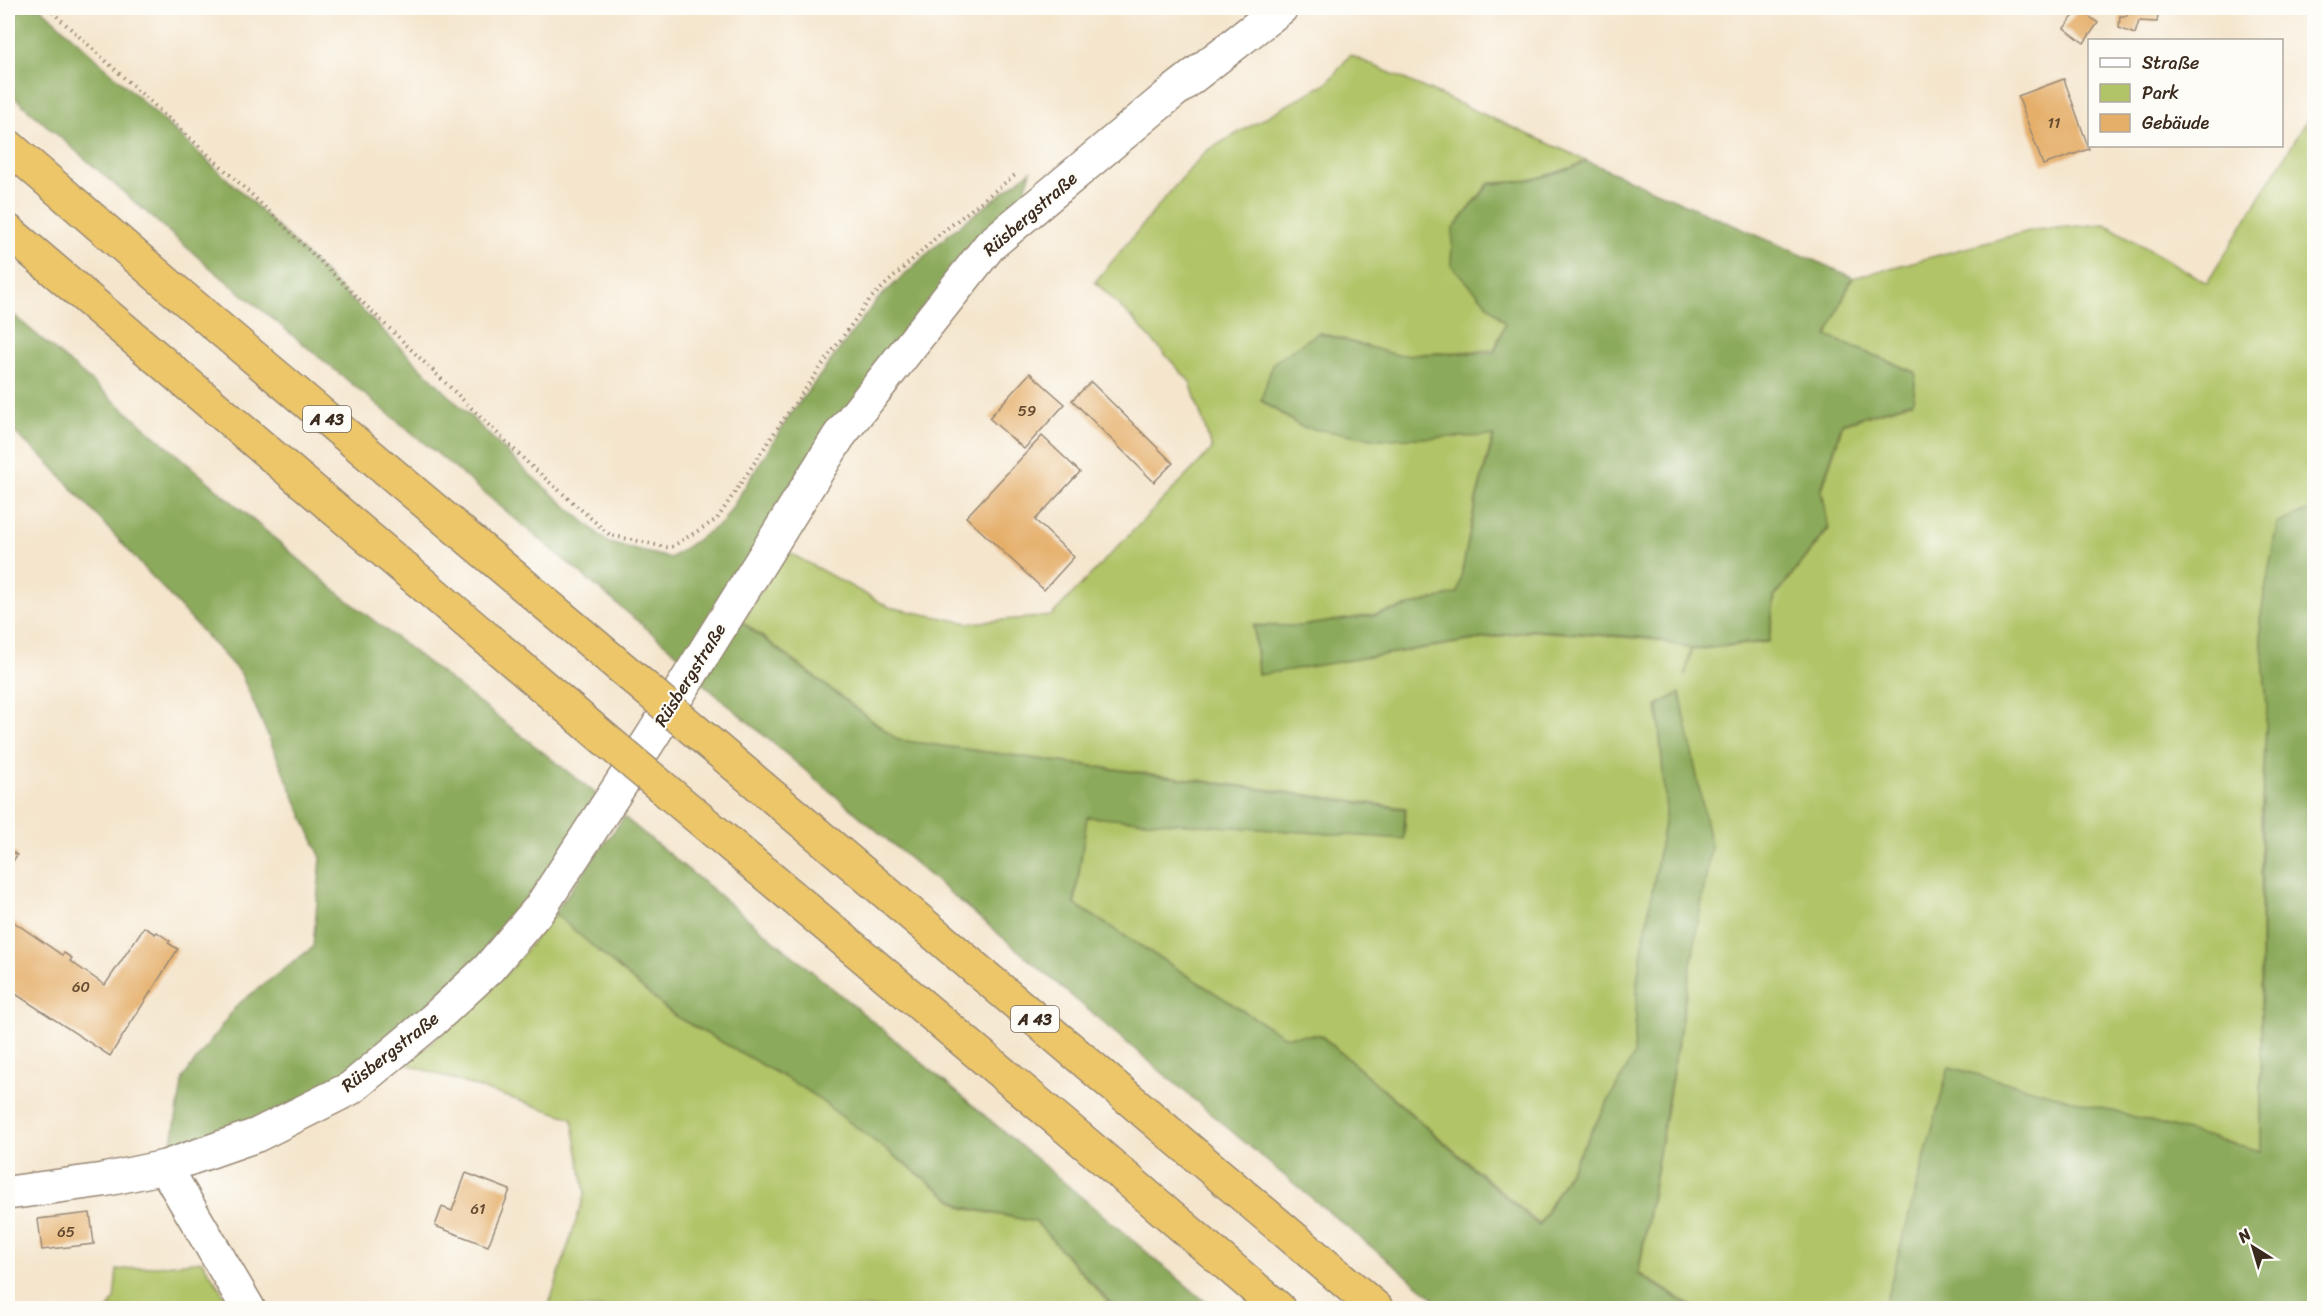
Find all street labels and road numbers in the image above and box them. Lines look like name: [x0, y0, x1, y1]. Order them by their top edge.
street label: Rüsbergstraße: [975, 163, 1085, 265]
road number: A 43: [303, 406, 351, 432]
street label: Rüsbergstraße: [645, 617, 735, 733]
street label: Rüsbergstraße: [334, 1003, 446, 1101]
road number: A 43: [1011, 1006, 1059, 1032]

